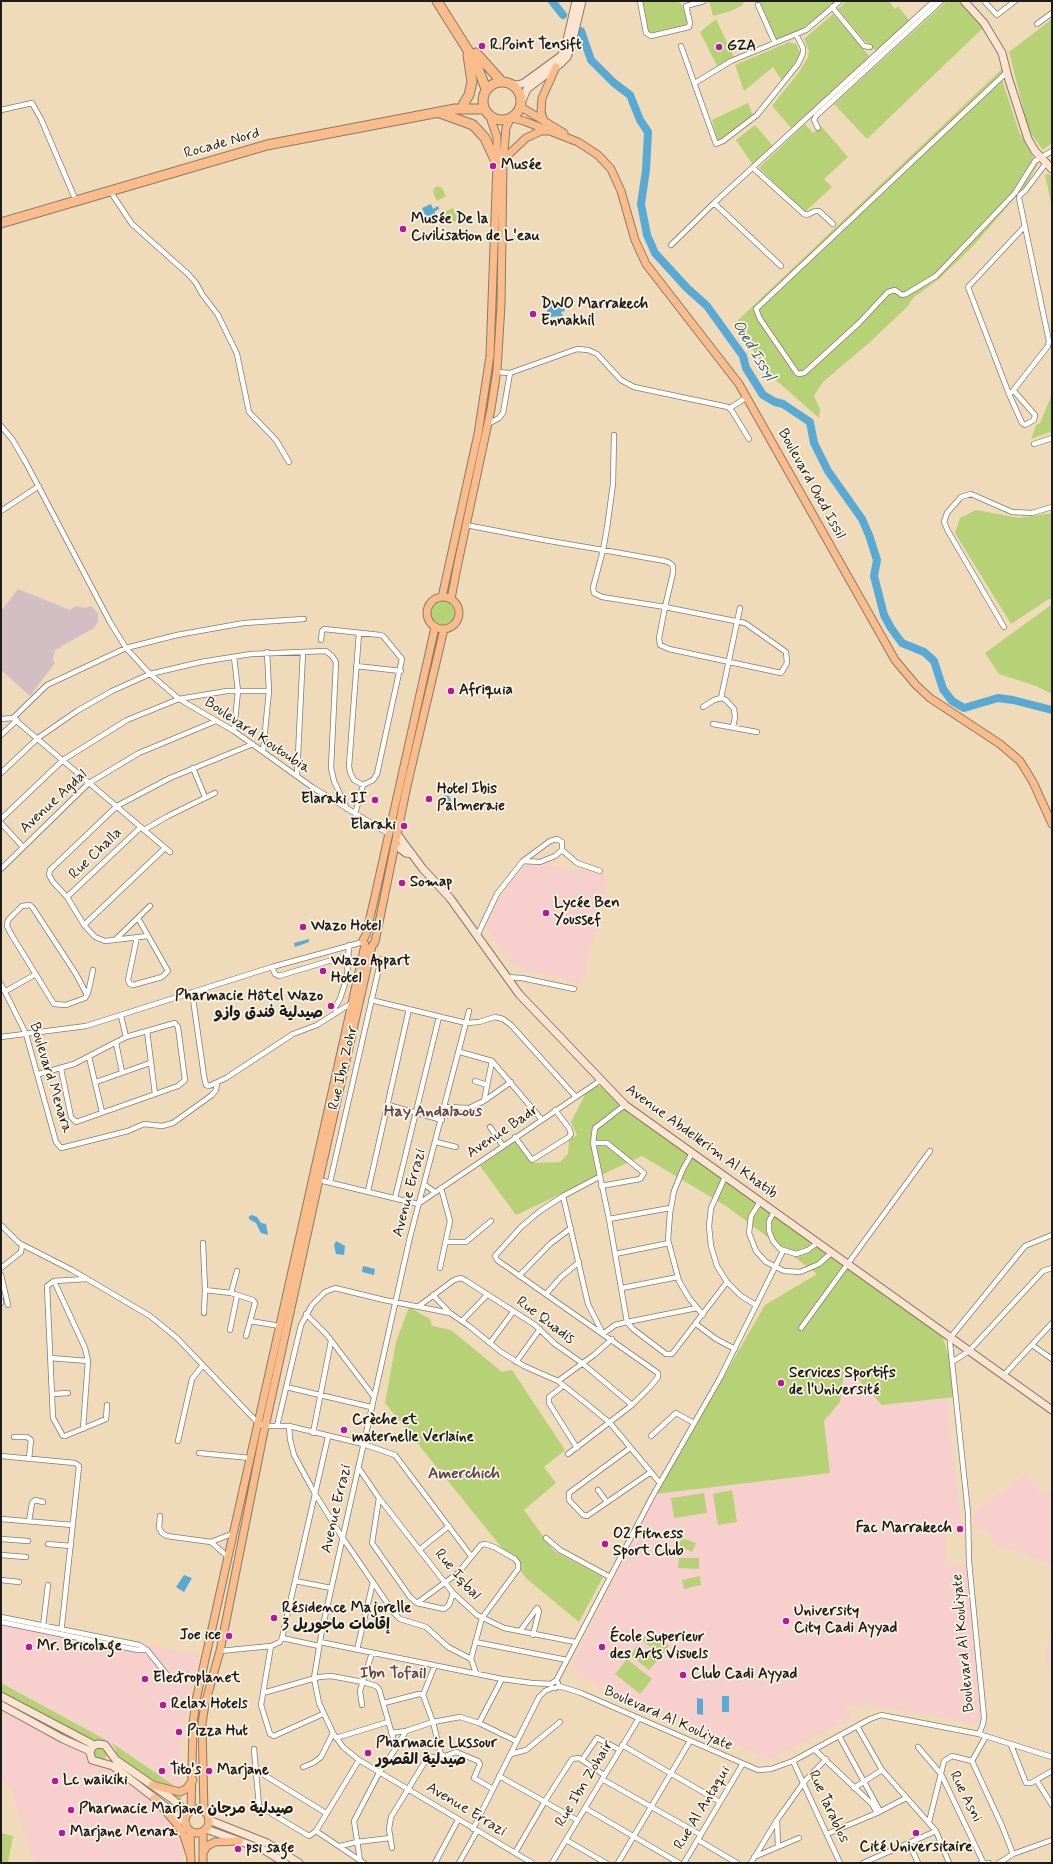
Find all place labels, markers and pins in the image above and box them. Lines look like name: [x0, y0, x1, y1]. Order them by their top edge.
place label: R.Point Tensift: [490, 37, 582, 55]
place label: GZA: [727, 38, 756, 56]
marker: R.Point Tensift: [477, 41, 487, 51]
marker: GZA: [714, 42, 724, 52]
place label: Musée: [501, 157, 542, 175]
marker: Musée: [488, 161, 498, 171]
place label: Musée De la Civilisation de L'eau: [411, 211, 540, 246]
marker: Musée De la Civilisation de L'eau: [398, 224, 408, 234]
place label: DWO Marrakech Ennakhil: [541, 296, 648, 331]
marker: DWO Marrakech Ennakhil: [528, 309, 538, 319]
place label: Afriquia: [459, 682, 513, 700]
marker: Afriquia: [446, 686, 456, 696]
place label: Hotel Ibis Palmeraie: [437, 781, 505, 816]
place label: Elaraki II: [301, 791, 367, 809]
marker: Hotel Ibis Palmeraie: [424, 794, 434, 804]
marker: Elaraki II: [370, 795, 380, 805]
place label: Elaraki: [351, 817, 396, 835]
marker: Elaraki: [399, 821, 409, 831]
place label: Somap: [410, 874, 452, 892]
marker: Somap: [397, 878, 407, 888]
place label: Lycée Ben Youssef: [554, 895, 620, 930]
marker: Lycée Ben Youssef: [541, 908, 551, 918]
place label: Wazo Hotel: [311, 918, 381, 936]
marker: Wazo Hotel: [298, 922, 308, 932]
place label: Wazo Appart Hotel: [331, 953, 410, 988]
marker: Wazo Appart Hotel: [318, 966, 328, 976]
place label: Pharmacie Hôtel Wazo صيدلية فندق وازو: [175, 988, 323, 1023]
marker: Pharmacie Hôtel Wazo صيدلية فندق وازو: [326, 1001, 336, 1011]
place label: Services Sportifs de l'Université: [789, 1365, 896, 1400]
marker: Services Sportifs de l'Université: [776, 1378, 786, 1388]
place label: Crèche et maternelle Verlaine: [352, 1412, 474, 1447]
marker: Crèche et maternelle Verlaine: [339, 1425, 349, 1435]
place label: Fac Marrakech: [856, 1520, 952, 1538]
marker: Fac Marrakech: [955, 1524, 965, 1534]
place label: O2 Fitness Sport Club: [613, 1526, 684, 1561]
marker: O2 Fitness Sport Club: [600, 1539, 610, 1549]
place label: Résidence Majorelle إقامات ماجوريل 3: [282, 1600, 411, 1635]
place label: University City Cadi Ayyad: [794, 1603, 897, 1638]
marker: Résidence Majorelle إقامات ماجوريل 3: [269, 1613, 279, 1623]
marker: University City Cadi Ayyad: [781, 1616, 791, 1626]
place label: Joe ice: [180, 1627, 221, 1645]
place label: École Superieur des Arts Visuels: [610, 1629, 708, 1664]
marker: Joe ice: [224, 1631, 234, 1641]
place label: Mr. Bricolage: [37, 1638, 122, 1656]
marker: Mr. Bricolage: [24, 1642, 34, 1652]
marker: École Superieur des Arts Visuels: [597, 1642, 607, 1652]
place label: Club Cadi Ayyad: [691, 1666, 797, 1684]
place label: Electroplanet: [153, 1670, 240, 1688]
marker: Club Cadi Ayyad: [678, 1670, 688, 1680]
marker: Electroplanet: [140, 1674, 150, 1684]
place label: Relax Hotels: [171, 1696, 248, 1714]
marker: Relax Hotels: [158, 1700, 168, 1710]
place label: Pizza Hut: [187, 1723, 248, 1741]
marker: Pizza Hut: [174, 1727, 184, 1737]
place label: Pharmacie Lkssour صيدلية القصور: [376, 1735, 497, 1770]
marker: Pharmacie Lkssour صيدلية القصور: [363, 1748, 373, 1758]
place label: Tito's: [170, 1762, 201, 1780]
place label: Marjane: [217, 1762, 269, 1780]
marker: Tito's: [157, 1766, 167, 1776]
marker: Marjane: [204, 1766, 214, 1776]
place label: Lc waikiki: [63, 1772, 128, 1790]
marker: Lc waikiki: [50, 1776, 60, 1786]
place label: Pharmacie Marjane صيدلية مرجان: [79, 1801, 294, 1819]
marker: Pharmacie Marjane صيدلية مرجان: [66, 1805, 76, 1815]
place label: Marjane Menara: [70, 1824, 177, 1842]
marker: Marjane Menara: [57, 1828, 67, 1838]
marker: Cité Universitaire: [911, 1828, 921, 1838]
place label: Cité Universitaire: [860, 1839, 972, 1857]
place label: psi sage: [246, 1840, 294, 1858]
marker: psi sage: [233, 1844, 243, 1854]

